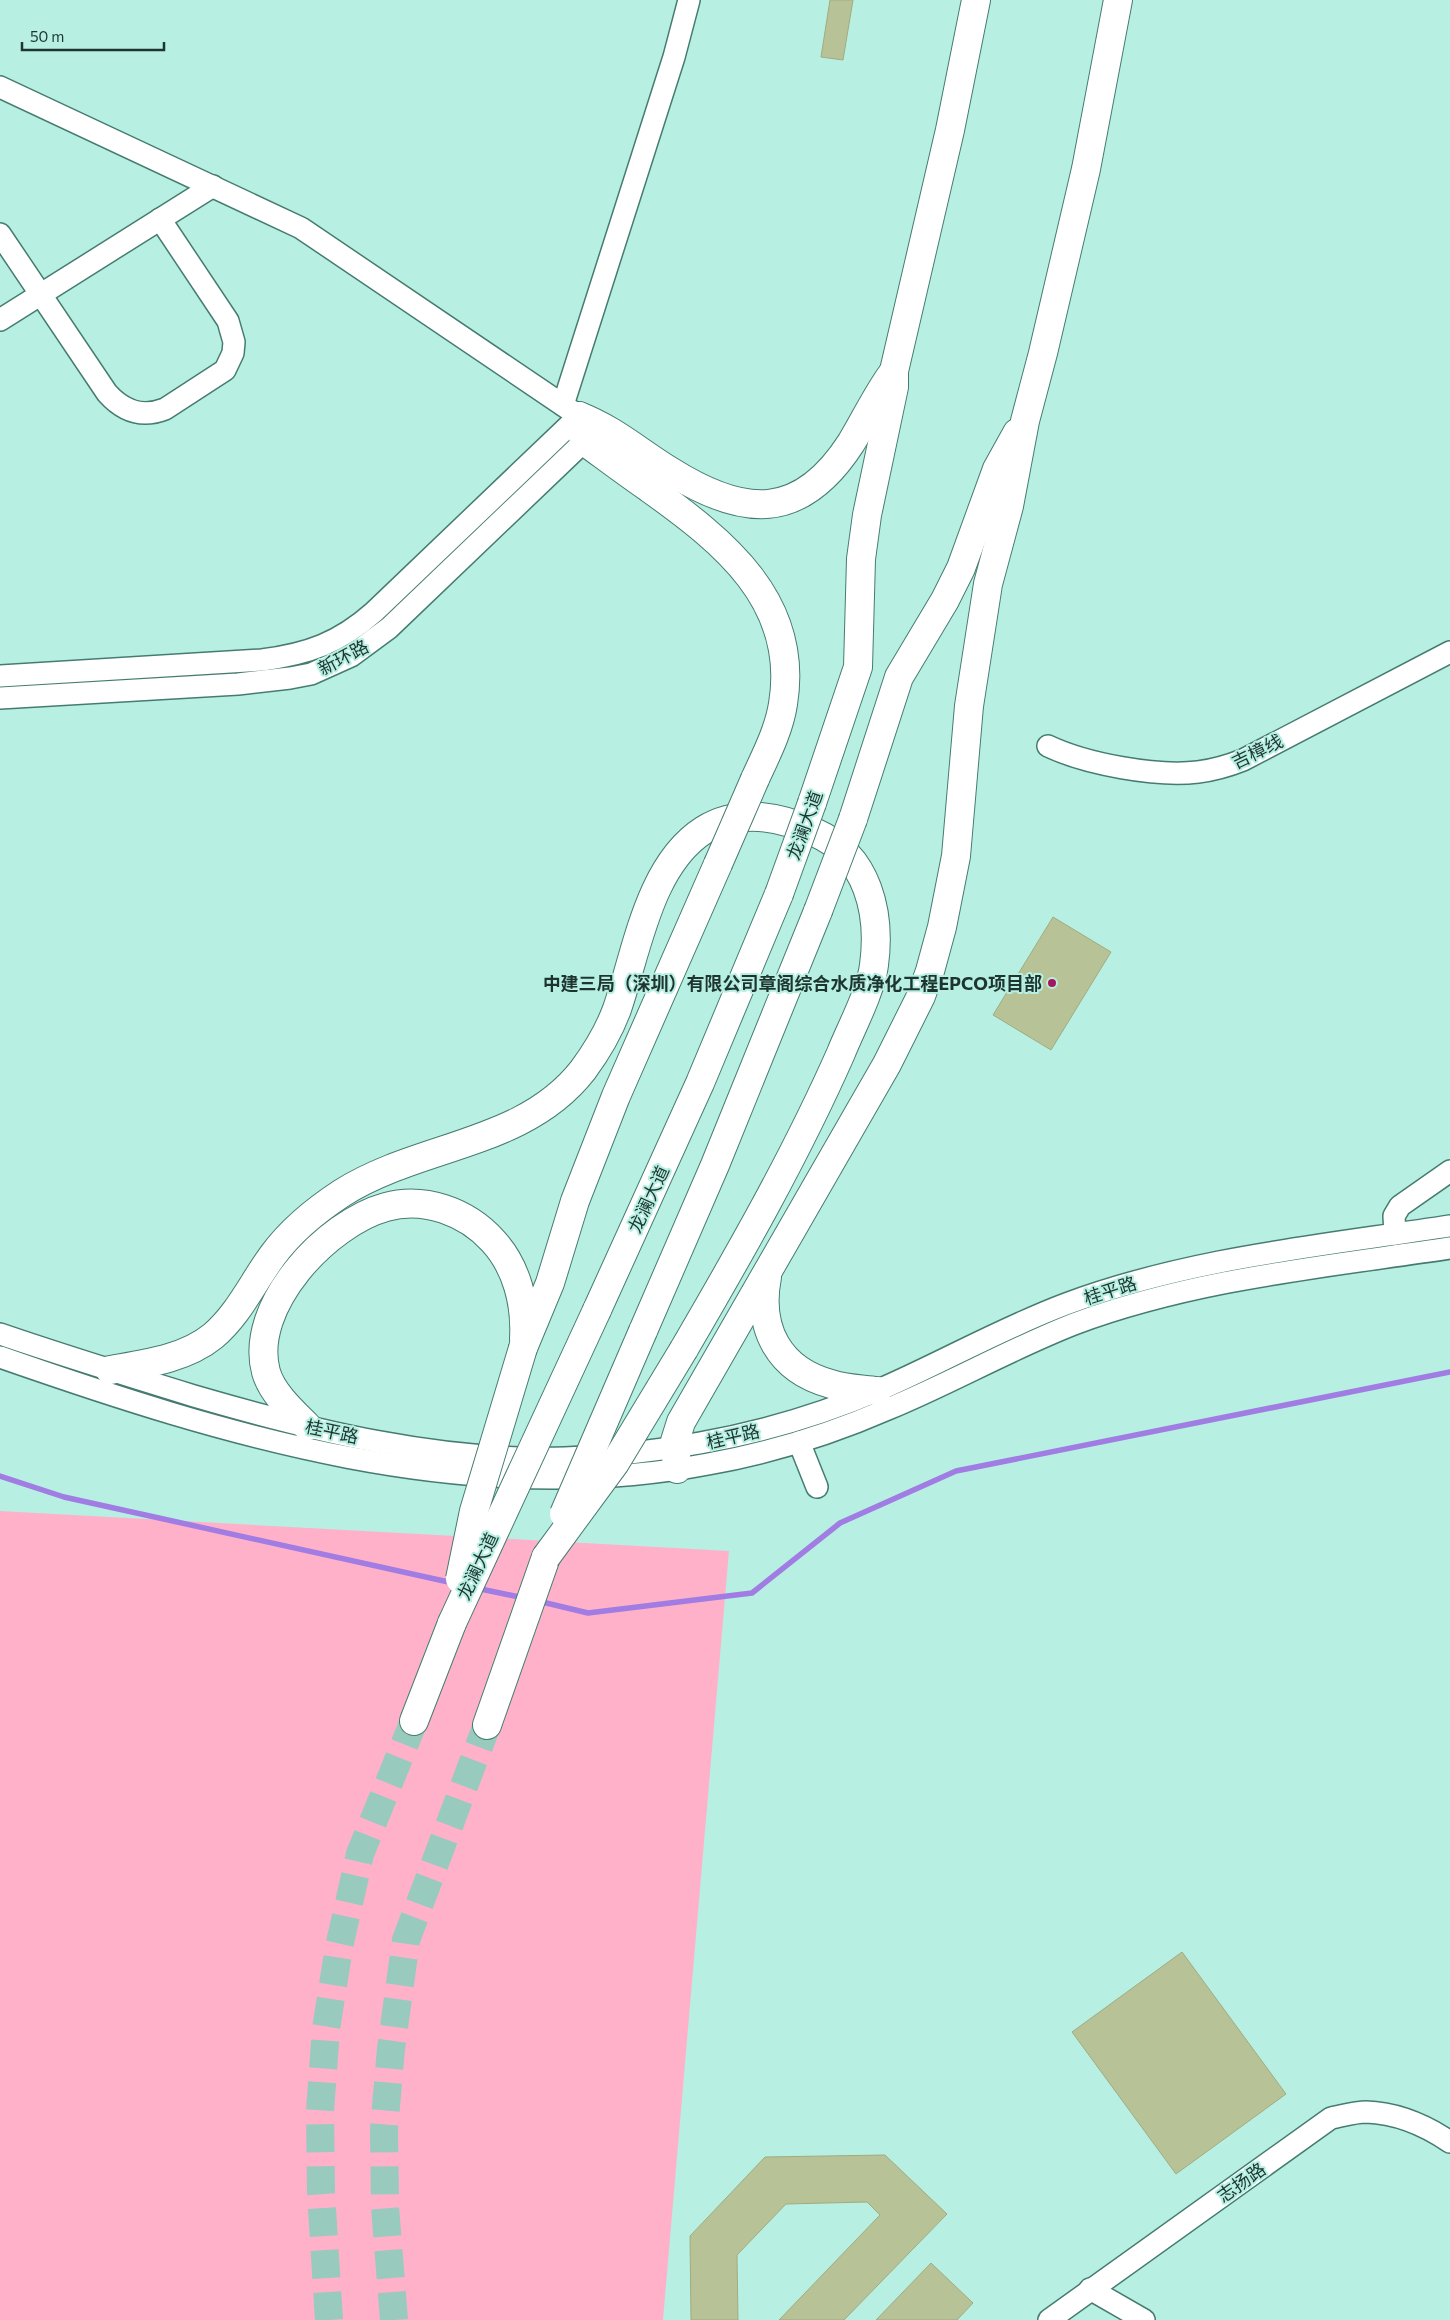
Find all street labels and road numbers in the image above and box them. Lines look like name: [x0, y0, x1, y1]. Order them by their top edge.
street label: 新环路: [314, 635, 372, 679]
street label: 吉樟线: [1228, 729, 1286, 773]
street label: 龙澜大道: [781, 787, 827, 863]
street label: 龙澜大道: [623, 1162, 673, 1236]
street label: 桂平路: [1081, 1271, 1139, 1309]
street label: 桂平路: [303, 1415, 361, 1447]
street label: 桂平路: [704, 1419, 762, 1453]
street label: 龙澜大道: [452, 1529, 502, 1603]
street label: 志扬路: [1213, 2158, 1269, 2206]

